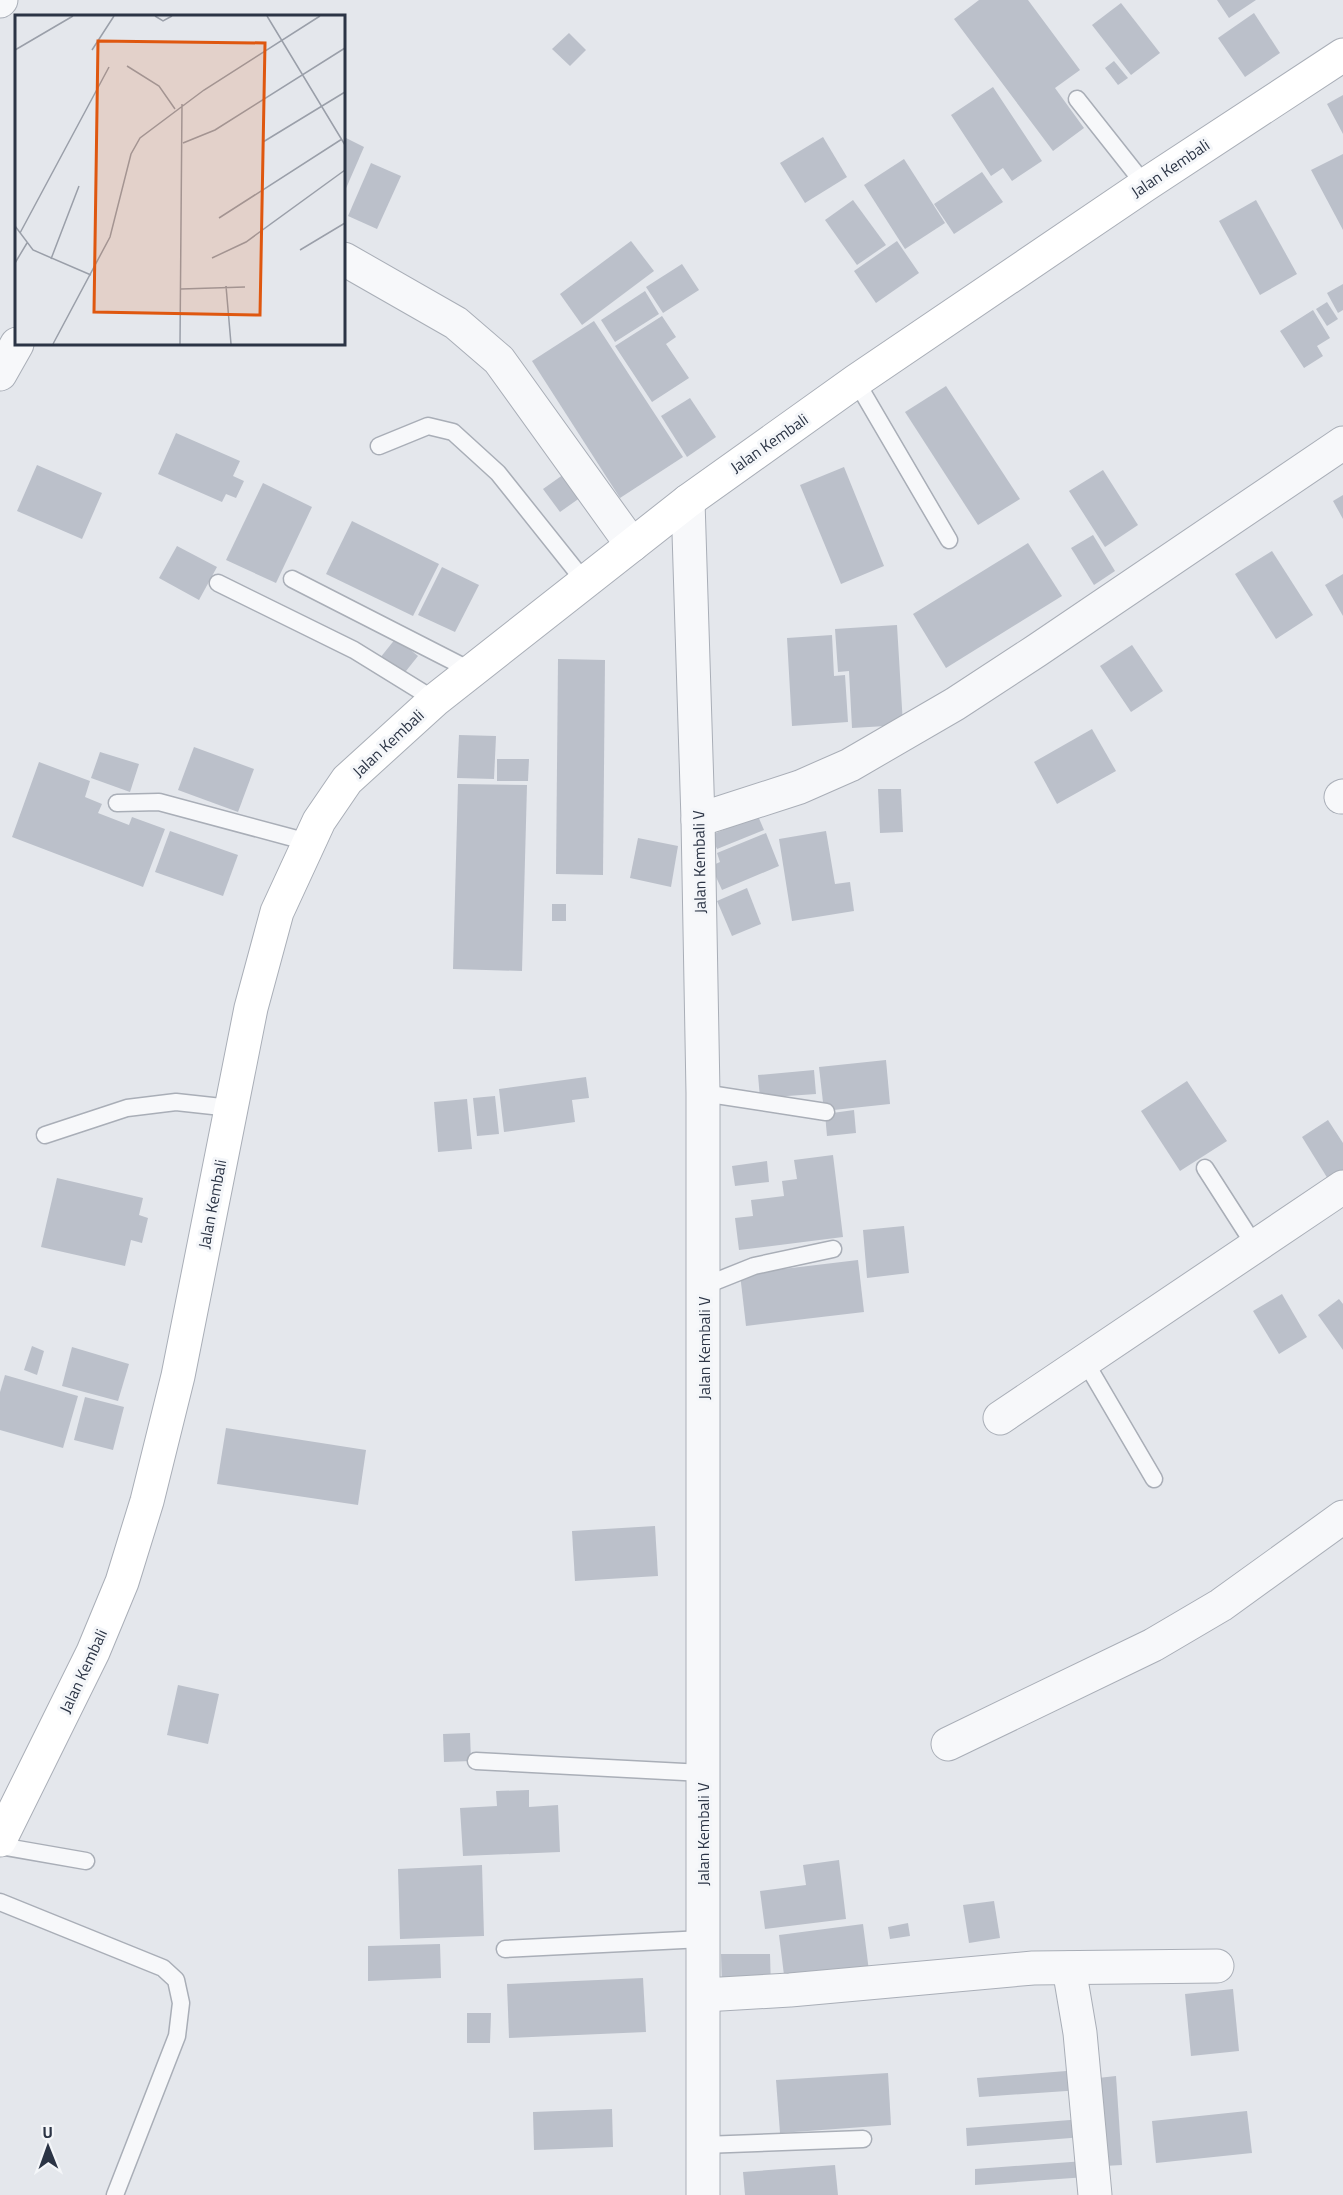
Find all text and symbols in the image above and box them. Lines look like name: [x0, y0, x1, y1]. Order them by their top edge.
inset map: [15, 15, 345, 345]
street label: Jalan Kembali: [1126, 133, 1214, 203]
street label: Jalan Kembali: [725, 407, 813, 479]
street label: Jalan Kembali: [347, 703, 429, 783]
street label: Jalan Kembali V: [686, 810, 712, 914]
street label: Jalan Kembali: [192, 1157, 232, 1251]
street label: Jalan Kembali V: [692, 1296, 716, 1400]
street label: Jalan Kembali: [53, 1625, 113, 1717]
street label: Jalan Kembali V: [691, 1782, 715, 1886]
north arrow: [18, 2117, 78, 2177]
text: U: [42, 2120, 53, 2144]

